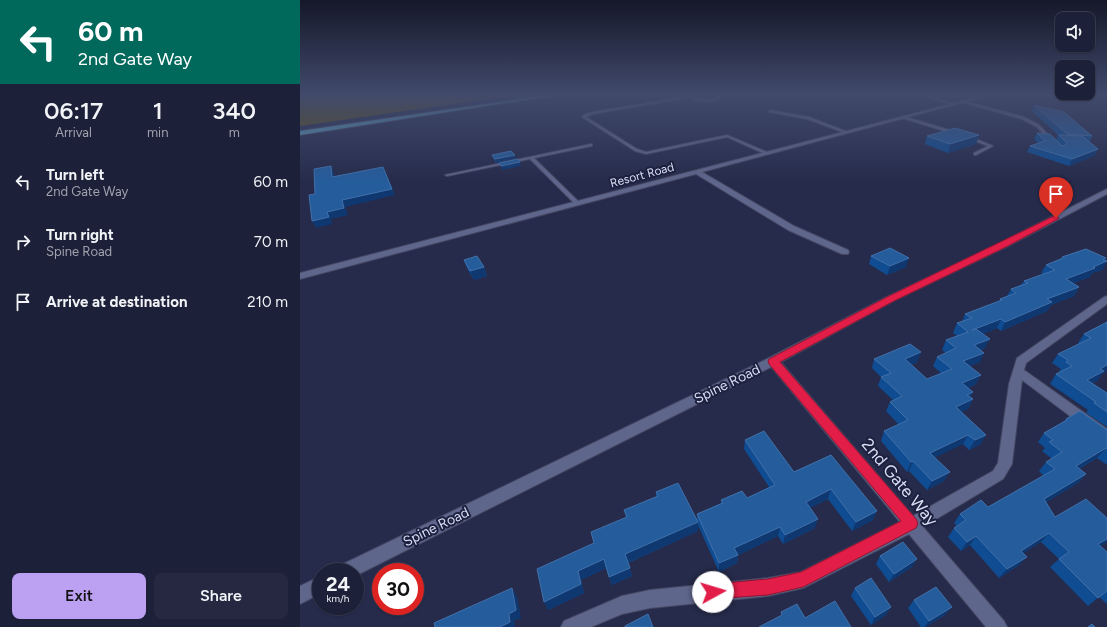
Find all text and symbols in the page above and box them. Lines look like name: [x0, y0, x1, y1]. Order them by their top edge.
map controls: [1055, 12, 1095, 100]
button: sound: [1055, 12, 1095, 52]
text: 60 m: [78, 14, 143, 48]
icon: left: [12, 16, 64, 68]
text: 2nd Gate Way: [78, 48, 192, 70]
button: layers: [1055, 60, 1095, 100]
text: 06:17: [44, 96, 103, 125]
text: 1: [153, 96, 163, 125]
text: 340: [212, 96, 256, 125]
text: Arrival: [55, 125, 92, 140]
text: min: [147, 125, 168, 140]
text: m: [229, 125, 240, 140]
street label: Resort Road: [608, 160, 676, 190]
text: Turn left: [46, 166, 104, 184]
icon: left: [12, 171, 34, 193]
text: 60 m: [253, 173, 288, 191]
pin: [1039, 177, 1073, 218]
icon: arrive: [1045, 183, 1067, 205]
text: 2nd Gate Way: [46, 184, 128, 199]
text: Turn right: [46, 226, 114, 244]
icon: right: [12, 231, 34, 253]
text: 70 m: [254, 233, 288, 251]
text: Spine Road: [46, 244, 112, 259]
icon: arrive: [12, 291, 34, 313]
text: Arrive at destination: [46, 293, 187, 311]
text: 210 m: [247, 293, 288, 311]
street label: Spine Road: [691, 361, 763, 407]
street label: 2nd Gate Way: [858, 434, 942, 530]
street label: Spine Road: [400, 504, 472, 550]
speed limit sign: 30: [372, 563, 424, 615]
position arrow: [692, 571, 734, 613]
text: 24: [326, 572, 350, 596]
button: Exit: [12, 573, 146, 619]
button: Share: [154, 573, 288, 619]
text: km/h: [327, 592, 349, 605]

